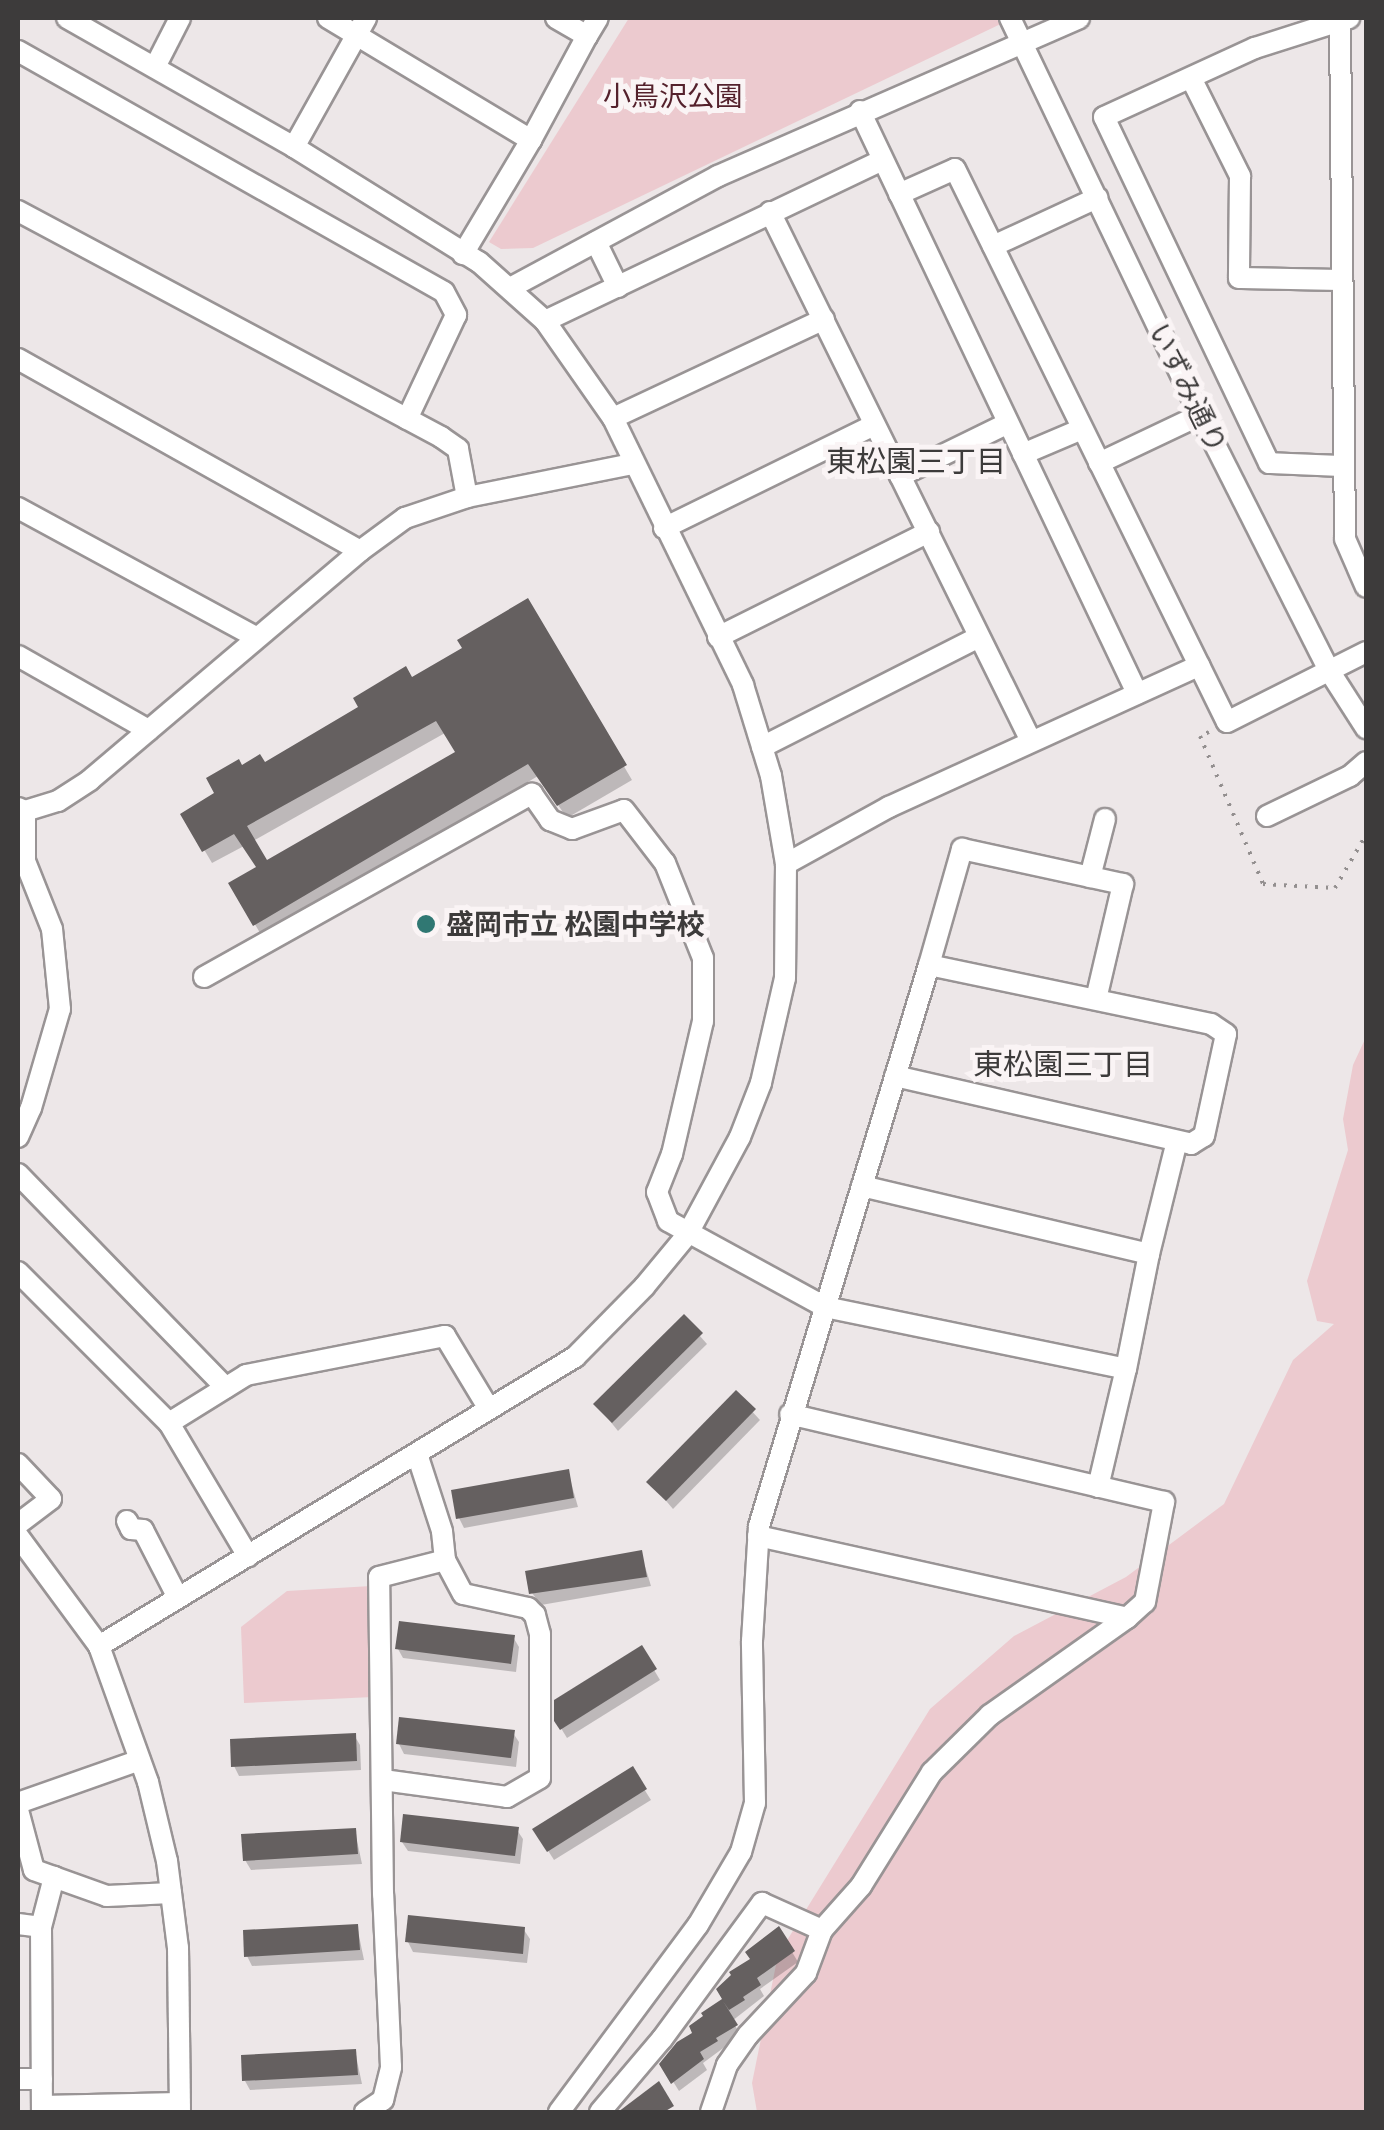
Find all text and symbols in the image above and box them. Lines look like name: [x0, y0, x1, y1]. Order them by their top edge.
park label: 小鳥沢公園: [603, 79, 743, 113]
street label: いずみ通り: [1142, 318, 1234, 458]
district label: 東松園三丁目: [826, 443, 1006, 479]
place label: 盛岡市立 松園中学校: [446, 907, 704, 941]
marker: 盛岡市立 松園中学校: [415, 913, 437, 935]
district label: 東松園三丁目: [973, 1046, 1153, 1082]

